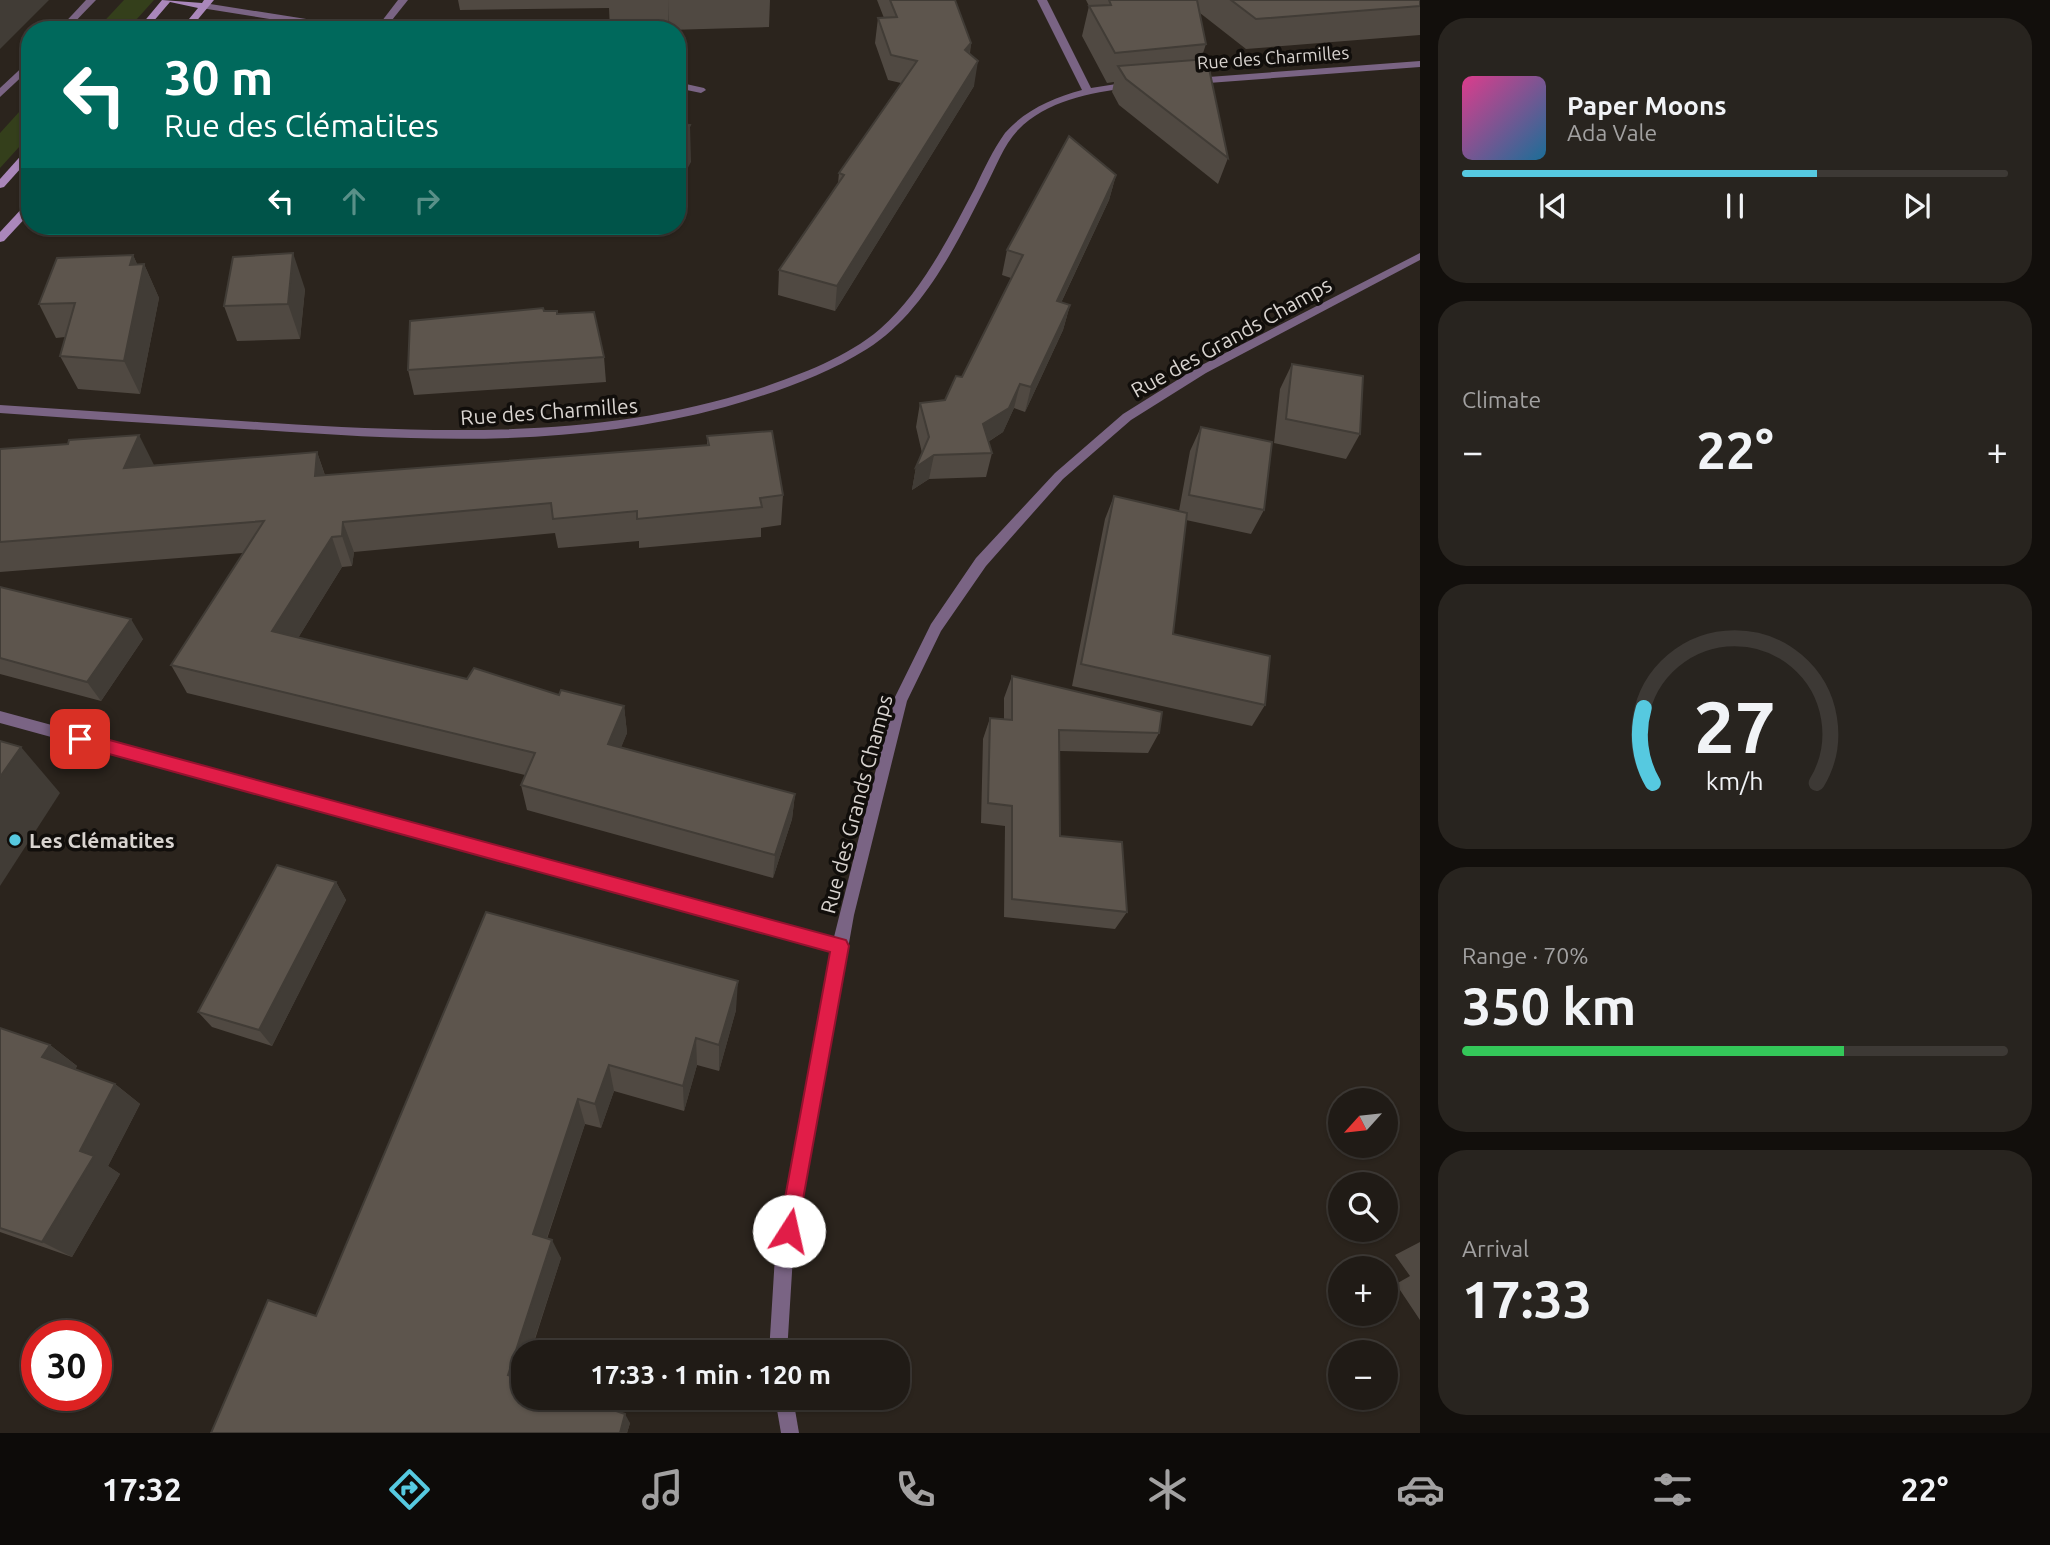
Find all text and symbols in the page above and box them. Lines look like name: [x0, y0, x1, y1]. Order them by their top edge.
street label: Rue des Charmilles: [1196, 42, 1350, 72]
icon: left: [49, 49, 140, 140]
text: 30 m: [164, 49, 273, 104]
text: Paper Moons: [1567, 91, 1726, 120]
text: Rue des Clématites: [164, 107, 439, 143]
text: Ada Vale: [1567, 120, 1657, 145]
icon: left: [262, 182, 300, 220]
icon: ahead: [335, 182, 373, 220]
icon: right: [408, 182, 446, 220]
icon: previous: [1534, 187, 1572, 225]
icon: pause: [1716, 187, 1754, 225]
icon: next: [1898, 187, 1936, 225]
street label: Rue des Grands Champs: [1127, 272, 1335, 402]
text: Climate: [1462, 387, 1541, 412]
street label: Rue des Charmilles: [459, 393, 639, 429]
text: 22°: [1696, 421, 1774, 479]
text: −: [1462, 430, 1483, 472]
text: +: [1987, 430, 2008, 472]
text: 27: [1694, 685, 1776, 767]
street label: Rue des Grands Champs: [815, 692, 897, 916]
pin: [50, 709, 110, 769]
icon: arrive: [61, 720, 99, 758]
text: km/h: [1706, 766, 1764, 794]
place label: Les Clématites: [29, 828, 175, 852]
marker: Les Clématites: [7, 832, 23, 848]
text: Range · 70%: [1462, 943, 1589, 968]
text: 350 km: [1462, 977, 1636, 1035]
north arrow: [1328, 1088, 1398, 1158]
map controls: [1328, 1088, 1398, 1410]
button: search: [1328, 1172, 1398, 1242]
position arrow: [752, 1194, 826, 1268]
text: Arrival: [1462, 1236, 1529, 1261]
button: +: [1328, 1256, 1398, 1326]
text: 17:33: [1462, 1270, 1592, 1328]
speed limit sign: 30: [21, 1320, 112, 1411]
button: −: [1328, 1340, 1398, 1410]
text: 17:33 · 1 min · 120 m: [590, 1360, 831, 1389]
icon: directions: [385, 1465, 434, 1514]
icon: music: [638, 1465, 687, 1514]
icon: phone: [891, 1465, 940, 1514]
icon: climate: [1143, 1465, 1192, 1514]
icon: car: [1396, 1465, 1445, 1514]
icon: filters: [1648, 1465, 1697, 1514]
text: 17:32: [102, 1471, 182, 1507]
text: 22°: [1901, 1471, 1948, 1507]

